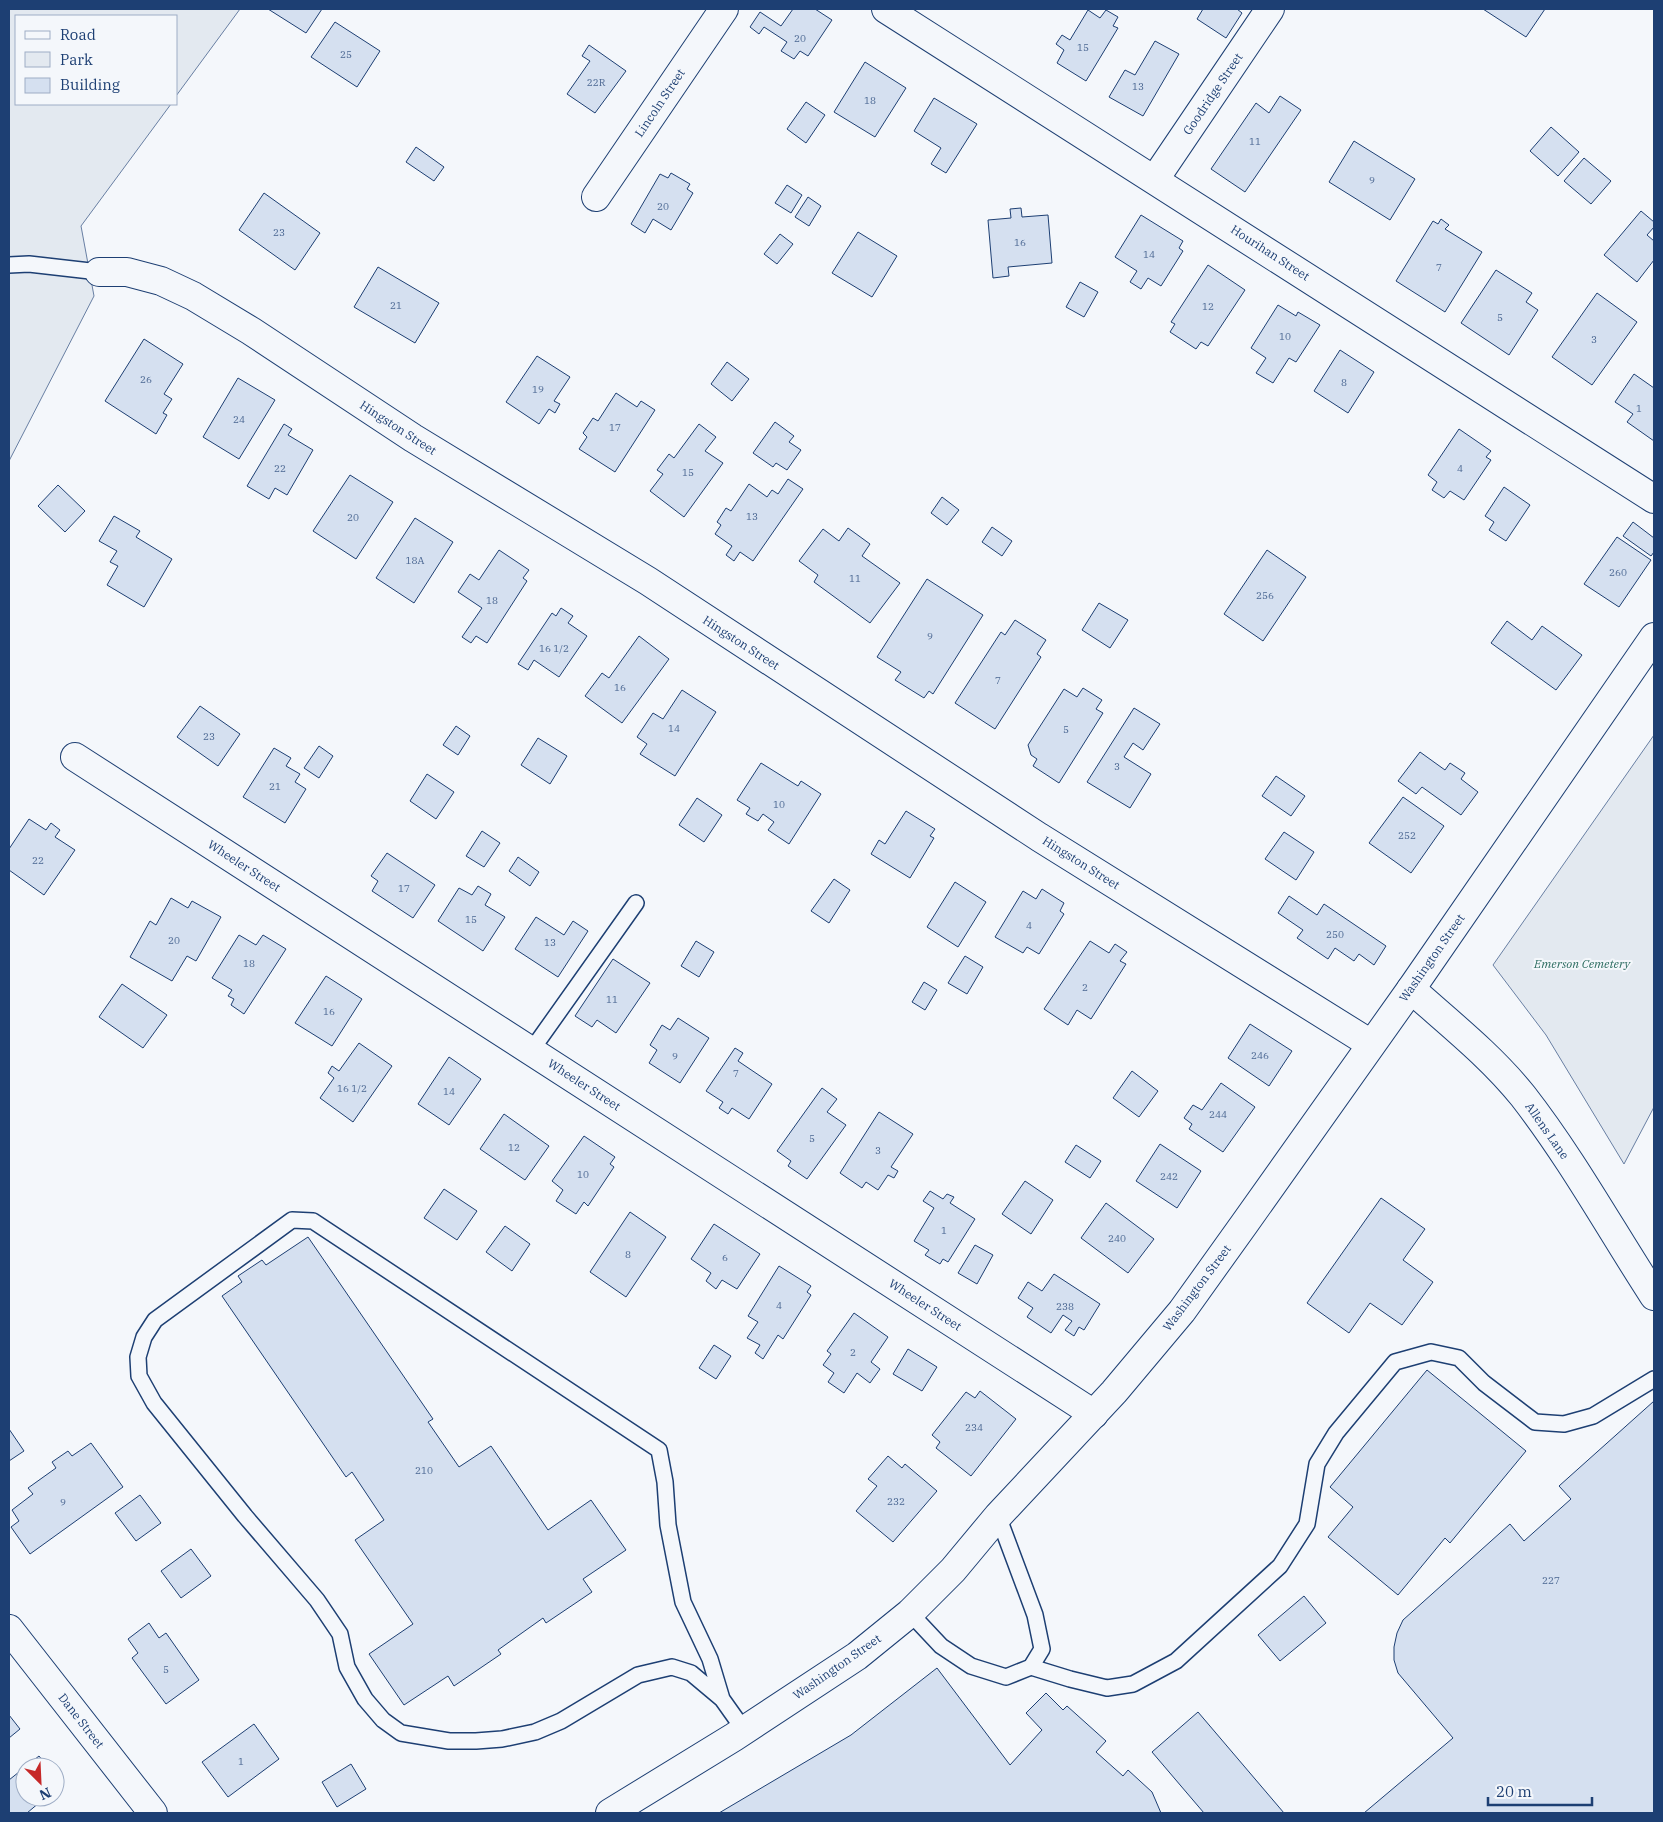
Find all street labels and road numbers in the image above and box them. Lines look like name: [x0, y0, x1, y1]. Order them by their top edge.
street label: Goodridge Street: [1180, 50, 1246, 138]
street label: Lincoln Street: [631, 66, 688, 140]
street label: Hourihan Street: [1228, 222, 1312, 284]
street label: Hingston Street: [357, 397, 439, 458]
street label: Hingston Street: [700, 612, 782, 673]
street label: Hingston Street: [1040, 833, 1123, 892]
street label: Wheeler Street: [205, 836, 284, 895]
street label: Washington Street: [1396, 911, 1468, 1005]
street label: Wheeler Street: [545, 1055, 624, 1114]
street label: Allens Lane: [1522, 1099, 1572, 1162]
street label: Washington Street: [1159, 1242, 1234, 1334]
street label: Wheeler Street: [886, 1275, 965, 1334]
street label: Washington Street: [790, 1631, 884, 1703]
street label: Dane Street: [55, 1690, 108, 1751]

